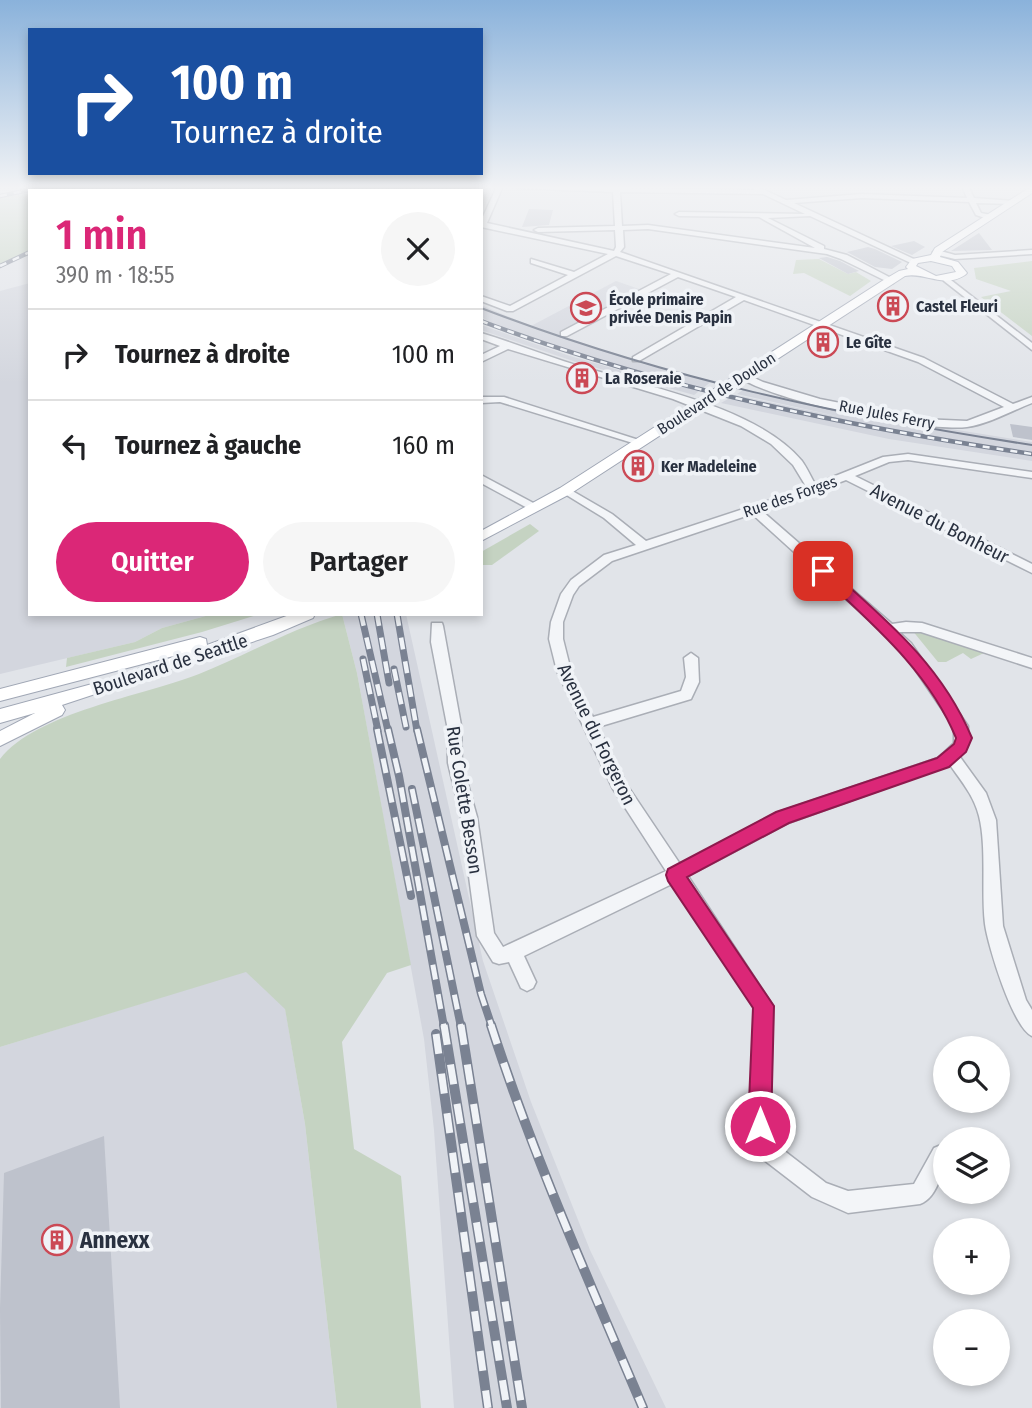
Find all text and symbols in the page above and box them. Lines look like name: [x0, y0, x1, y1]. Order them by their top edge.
text: 100 m: [171, 53, 293, 112]
icon: right: [56, 56, 147, 147]
text: Tournez à droite: [171, 113, 383, 151]
text: 1 min: [56, 210, 147, 260]
button: close: [381, 212, 455, 286]
text: 390 m · 18:55: [56, 261, 175, 289]
place label: École primaire privée Denis Papin: [609, 289, 732, 327]
building icon: Castel Fleuri: [876, 289, 910, 323]
school or university icon: École primaire privée Denis Papin: [569, 291, 603, 325]
place label: Castel Fleuri: [916, 297, 998, 316]
building icon: Le Gîte: [806, 325, 840, 359]
place label: Le Gîte: [846, 333, 892, 352]
icon: right: [56, 336, 94, 374]
text: Tournez à droite: [115, 339, 290, 370]
text: 100 m: [392, 339, 455, 370]
street label: Boulevard de Doulon: [654, 348, 779, 439]
building icon: La Roseraie: [565, 361, 599, 395]
place label: La Roseraie: [605, 369, 682, 388]
street label: Rue Jules Ferry: [838, 396, 937, 433]
icon: left: [56, 427, 94, 465]
text: Tournez à gauche: [115, 430, 301, 461]
text: 160 m: [392, 430, 455, 461]
building icon: Ker Madeleine: [621, 449, 655, 483]
place label: Ker Madeleine: [661, 457, 757, 476]
street label: Rue des Forges: [741, 471, 840, 521]
street label: Avenue du Bonheur: [867, 479, 1013, 568]
button: Quitter: [56, 522, 249, 602]
button: Partager: [263, 522, 455, 602]
pin: [793, 541, 853, 601]
icon: arrive: [804, 552, 842, 590]
street label: Boulevard de Seattle: [90, 629, 250, 700]
street label: Avenue du Forgeron: [552, 660, 641, 809]
street label: Rue Colette Besson: [441, 724, 488, 876]
map controls: [933, 1036, 1010, 1386]
button: search: [933, 1036, 1010, 1113]
position arrow: [723, 1089, 797, 1163]
button: layers: [933, 1127, 1010, 1204]
button: +: [933, 1218, 1010, 1295]
building icon: Annexx: [40, 1223, 74, 1257]
place label: Annexx: [79, 1226, 151, 1254]
button: −: [933, 1309, 1010, 1386]

